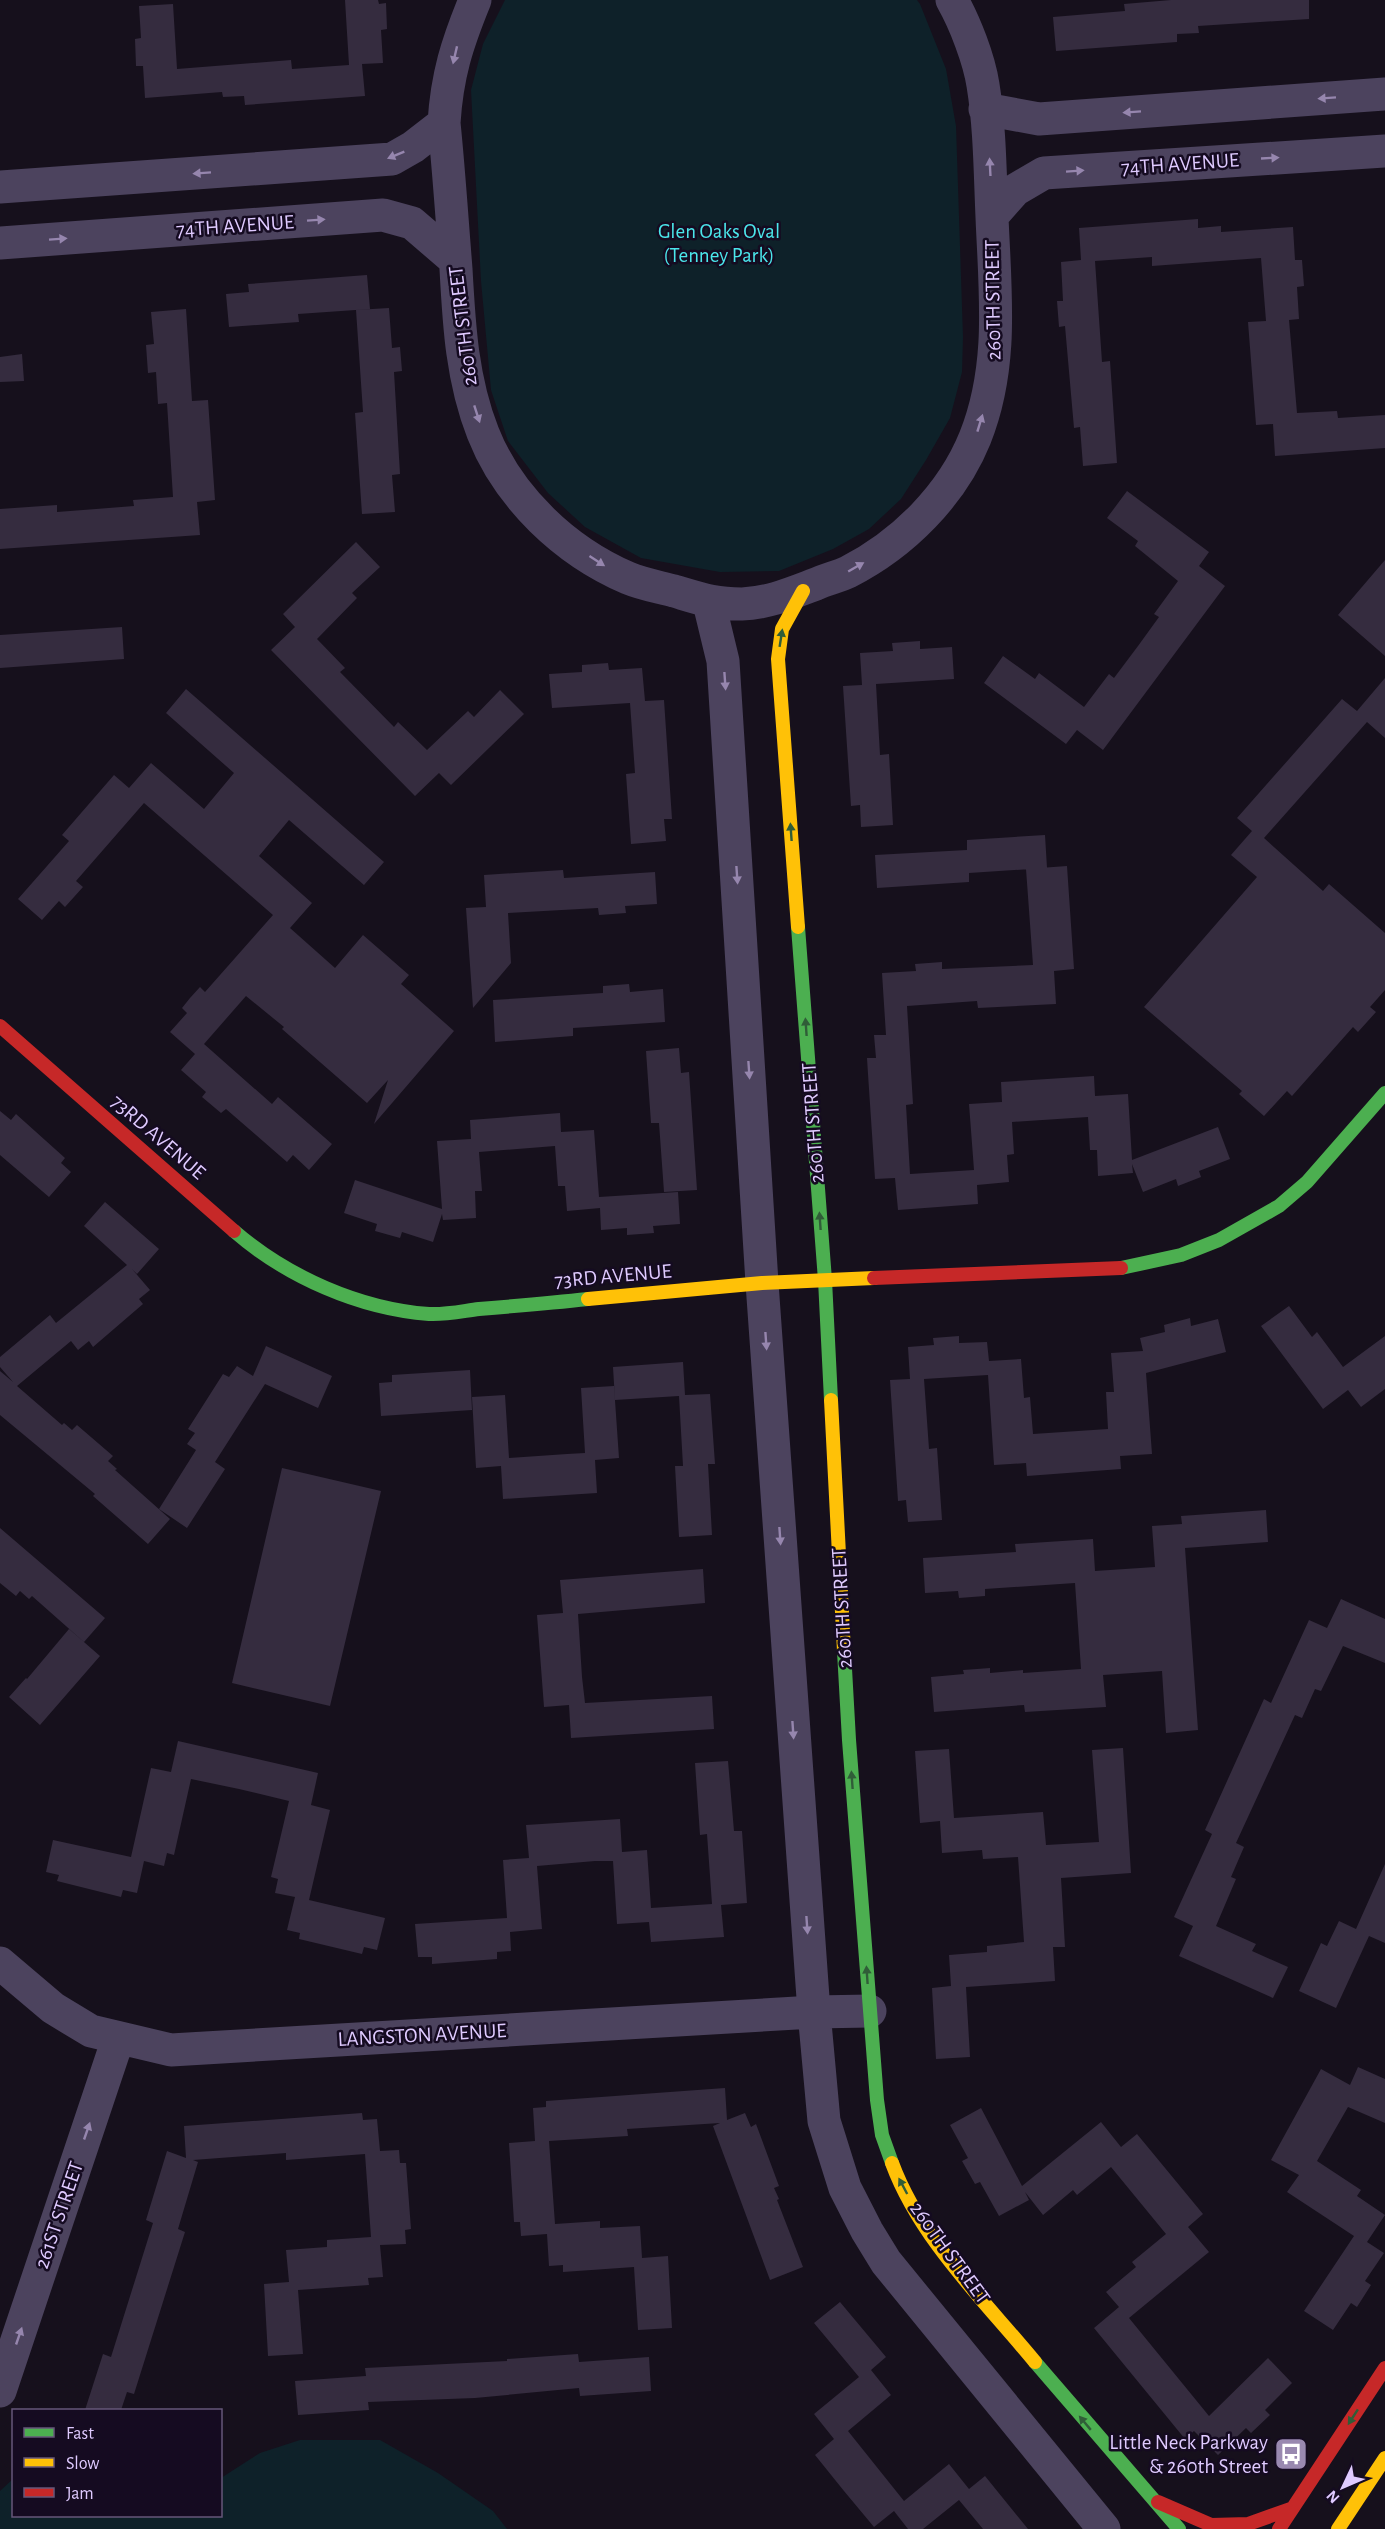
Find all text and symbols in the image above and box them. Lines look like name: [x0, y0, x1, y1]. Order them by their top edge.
one-way arrow: [449, 45, 459, 64]
one-way arrow: [1317, 94, 1336, 103]
one-way arrow: [1123, 107, 1142, 117]
street label: 74TH AVENUE: [1120, 149, 1240, 179]
one-way arrow: [387, 151, 405, 160]
one-way arrow: [1260, 153, 1279, 162]
one-way arrow: [985, 158, 994, 177]
one-way arrow: [1066, 166, 1085, 175]
one-way arrow: [193, 168, 212, 177]
street label: 74TH AVENUE: [175, 211, 295, 241]
one-way arrow: [306, 215, 325, 225]
park label: Glen Oaks Oval (Tenney Park): [658, 221, 780, 266]
one-way arrow: [49, 234, 68, 243]
street label: 260TH STREET: [981, 239, 1005, 361]
street label: 260TH STREET: [445, 265, 481, 387]
one-way arrow: [472, 405, 482, 423]
one-way arrow: [976, 414, 985, 432]
one-way arrow: [589, 556, 605, 567]
one-way arrow: [848, 562, 864, 573]
one-way arrow: [777, 629, 786, 648]
one-way arrow: [720, 671, 729, 690]
one-way arrow: [786, 823, 796, 842]
one-way arrow: [732, 866, 741, 885]
one-way arrow: [801, 1017, 810, 1036]
one-way arrow: [744, 1060, 753, 1079]
street label: 260TH STREET: [798, 1062, 828, 1184]
street label: 73RD AVENUE: [107, 1091, 209, 1183]
one-way arrow: [816, 1212, 825, 1231]
street label: 73RD AVENUE: [554, 1260, 672, 1292]
one-way arrow: [761, 1332, 771, 1351]
one-way arrow: [775, 1526, 784, 1545]
street label: 260TH STREET: [828, 1547, 856, 1669]
one-way arrow: [789, 1721, 798, 1740]
one-way arrow: [848, 1771, 857, 1790]
one-way arrow: [803, 1915, 812, 1934]
one-way arrow: [862, 1965, 872, 1984]
street label: LANGSTON AVENUE: [337, 2020, 507, 2050]
one-way arrow: [83, 2122, 93, 2140]
street label: 261ST STREET: [31, 2159, 87, 2271]
one-way arrow: [898, 2177, 908, 2194]
street label: 260TH STREET: [906, 2198, 994, 2308]
one-way arrow: [14, 2327, 24, 2345]
legend: [12, 2409, 222, 2517]
one-way arrow: [1348, 2409, 1359, 2425]
one-way arrow: [1079, 2415, 1092, 2431]
text: Fast: [66, 2425, 94, 2443]
place label: Little Neck Parkway & 260th Street: [1109, 2432, 1268, 2477]
bus stop icon: Little Neck Parkway & 260th Street: [1273, 2436, 1309, 2472]
text: Slow: [66, 2455, 99, 2473]
north arrow: [1313, 2457, 1373, 2517]
text: Jam: [66, 2485, 94, 2503]
text: N: [1323, 2487, 1343, 2506]

